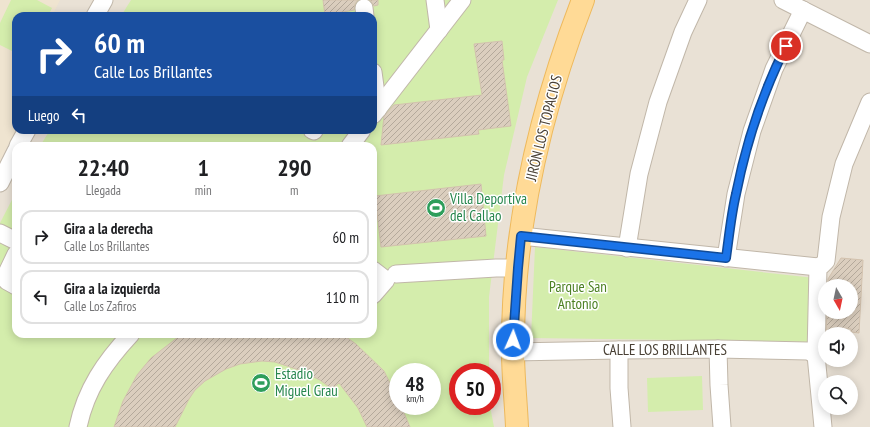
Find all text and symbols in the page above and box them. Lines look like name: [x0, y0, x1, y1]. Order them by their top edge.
text: 60 m: [94, 24, 145, 61]
icon: right: [28, 28, 80, 80]
pin: [769, 29, 803, 63]
icon: arrive: [775, 35, 797, 57]
text: Calle Los Brillantes: [94, 60, 212, 83]
street label: JIRÓN LOS TOPACIOS: [521, 73, 566, 184]
icon: left: [68, 104, 90, 126]
text: Luego: [28, 106, 60, 125]
text: 22:40: [77, 152, 129, 183]
text: 1: [197, 152, 209, 183]
text: 290: [277, 152, 312, 183]
text: Llegada: [86, 182, 121, 199]
text: min: [195, 182, 212, 199]
text: m: [290, 182, 299, 199]
place label: Villa Deportiva del Callao: [449, 189, 527, 225]
sports icon: Villa Deportiva del Callao: [425, 197, 447, 219]
text: Gira a la derecha: [64, 219, 153, 238]
icon: right: [30, 226, 52, 248]
text: 60 m: [333, 228, 359, 247]
text: Calle Los Brillantes: [64, 238, 149, 255]
park label: Parque San Antonio: [549, 277, 607, 313]
text: Gira a la izquierda: [64, 279, 160, 298]
north arrow: [818, 279, 858, 319]
map controls: [818, 279, 858, 415]
icon: left: [30, 286, 52, 308]
text: 110 m: [326, 288, 359, 307]
text: Calle Los Zafiros: [64, 298, 137, 315]
position arrow: [492, 319, 534, 361]
button: sound: [818, 327, 858, 367]
street label: CALLE LOS BRILLANTES: [603, 340, 727, 359]
speed limit sign: 50: [449, 363, 501, 415]
place label: Estadio Miguel Grau: [275, 364, 338, 400]
text: 48: [405, 371, 425, 397]
sports icon: Estadio Miguel Grau: [250, 372, 272, 394]
button: search: [818, 375, 858, 415]
text: km/h: [406, 392, 424, 405]

